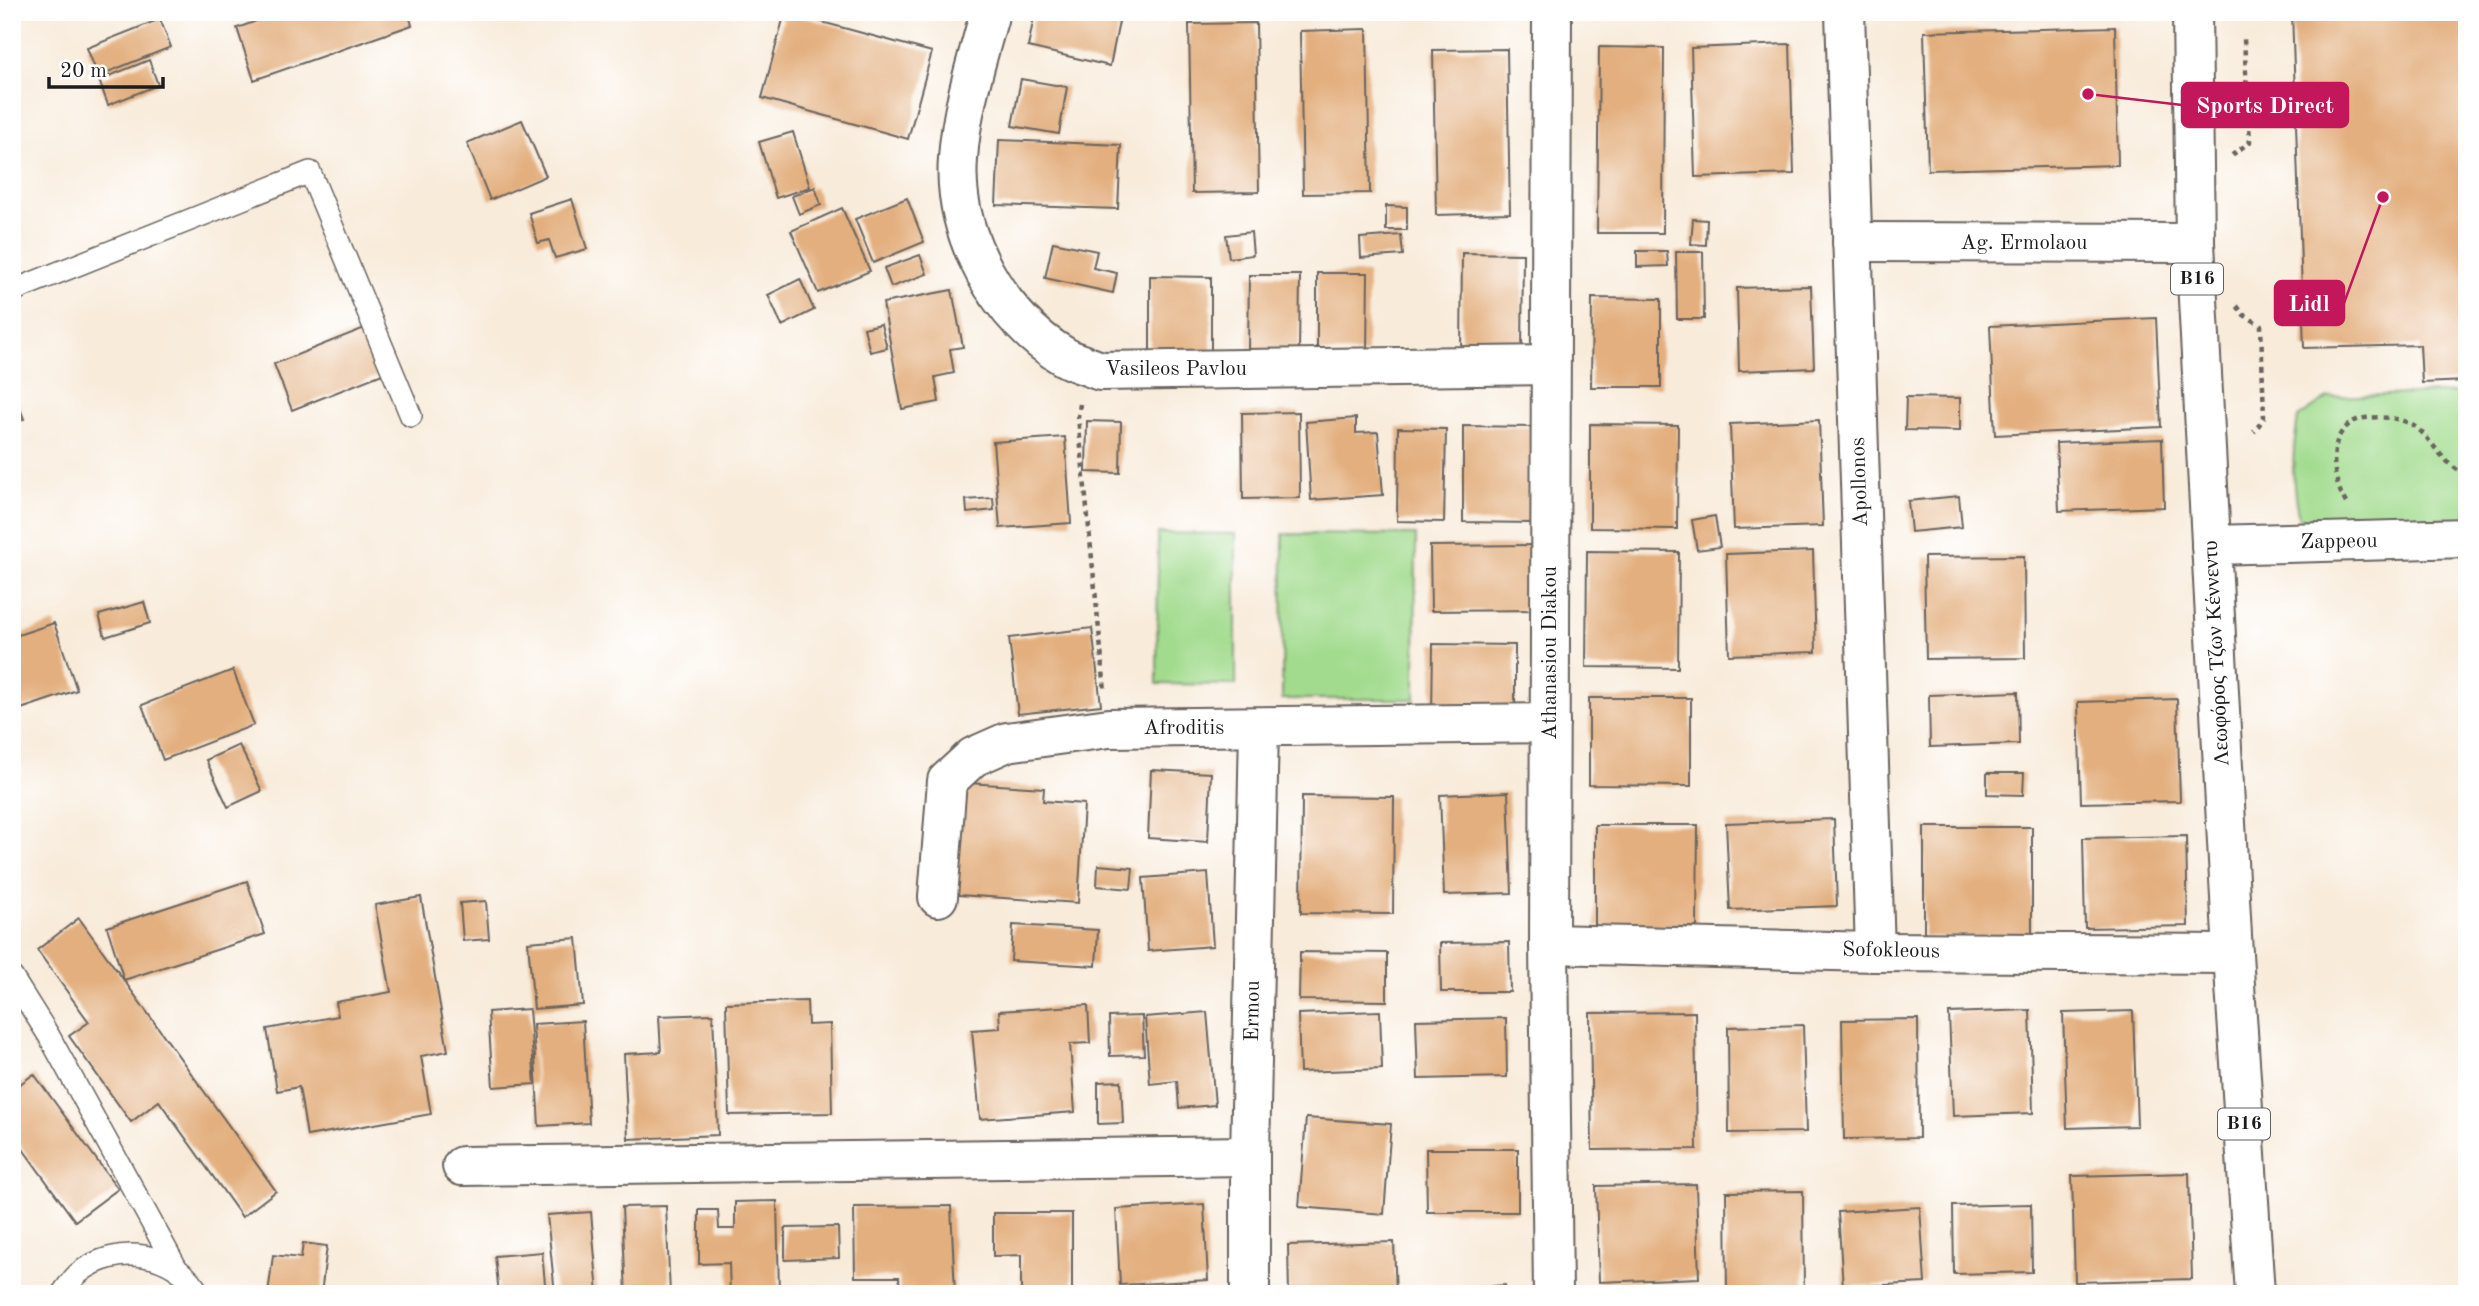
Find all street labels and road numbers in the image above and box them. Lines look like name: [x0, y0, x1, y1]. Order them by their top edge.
street label: Ag. Ermolaou: [1960, 233, 2088, 254]
road number: B16: [2171, 264, 2223, 294]
street label: Vasileos Pavlou: [1105, 359, 1247, 380]
street label: Apollonos: [1848, 437, 1872, 527]
street label: Zappeou: [2300, 531, 2378, 553]
street label: Λεωφόρος Τζων Κέννεντυ: [2201, 540, 2233, 766]
street label: Athanasiou Diakou: [1540, 566, 1561, 740]
street label: Afroditis: [1144, 718, 1224, 739]
street label: Sofokleous: [1842, 940, 1940, 962]
street label: Ermou: [1242, 980, 1264, 1042]
road number: B16: [2218, 1108, 2270, 1140]

